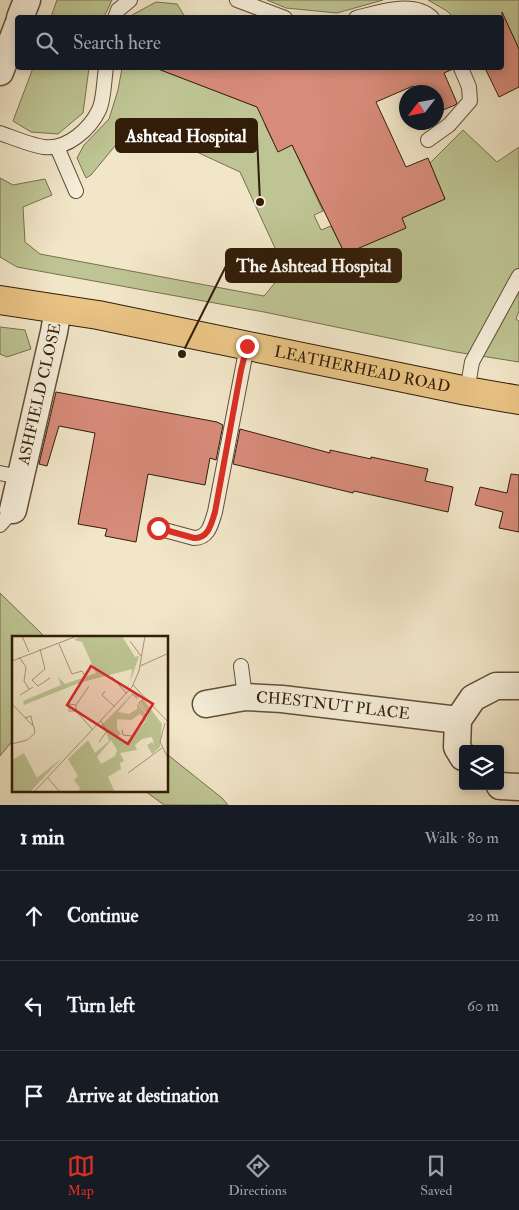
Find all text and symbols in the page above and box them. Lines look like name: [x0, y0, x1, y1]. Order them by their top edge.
search box: [15, 15, 504, 70]
icon: search: [33, 29, 61, 57]
text: Search here: [73, 31, 161, 55]
north arrow: [399, 85, 444, 130]
callout: Ashtead Hospital: [116, 119, 257, 152]
text: Ashtead Hospital: [124, 125, 247, 148]
callout: The Ashtead Hospital: [226, 249, 401, 282]
text: The Ashtead Hospital: [235, 255, 392, 278]
street label: ASHFIELD CLOSE: [13, 322, 65, 468]
route end: [236, 335, 259, 358]
street label: LEATHERHEAD ROAD: [273, 342, 452, 397]
route start: [147, 517, 170, 540]
inset map: [12, 636, 169, 792]
street label: CHESTNUT PLACE: [256, 688, 411, 724]
map controls: [459, 745, 504, 790]
button: layers: [459, 745, 504, 790]
text: 1 min: [20, 824, 65, 851]
text: Walk · 80 m: [424, 828, 499, 848]
icon: ahead: [20, 902, 48, 930]
text: Continue: [67, 904, 138, 928]
text: 20 m: [467, 906, 499, 926]
icon: left: [20, 992, 48, 1020]
text: Turn left: [67, 994, 135, 1018]
text: 60 m: [467, 996, 499, 1016]
icon: arrive: [20, 1082, 48, 1110]
text: Arrive at destination: [67, 1084, 219, 1108]
tab: Map: [67, 1152, 95, 1199]
tab: Directions: [228, 1152, 287, 1199]
tab: Saved: [420, 1152, 452, 1199]

